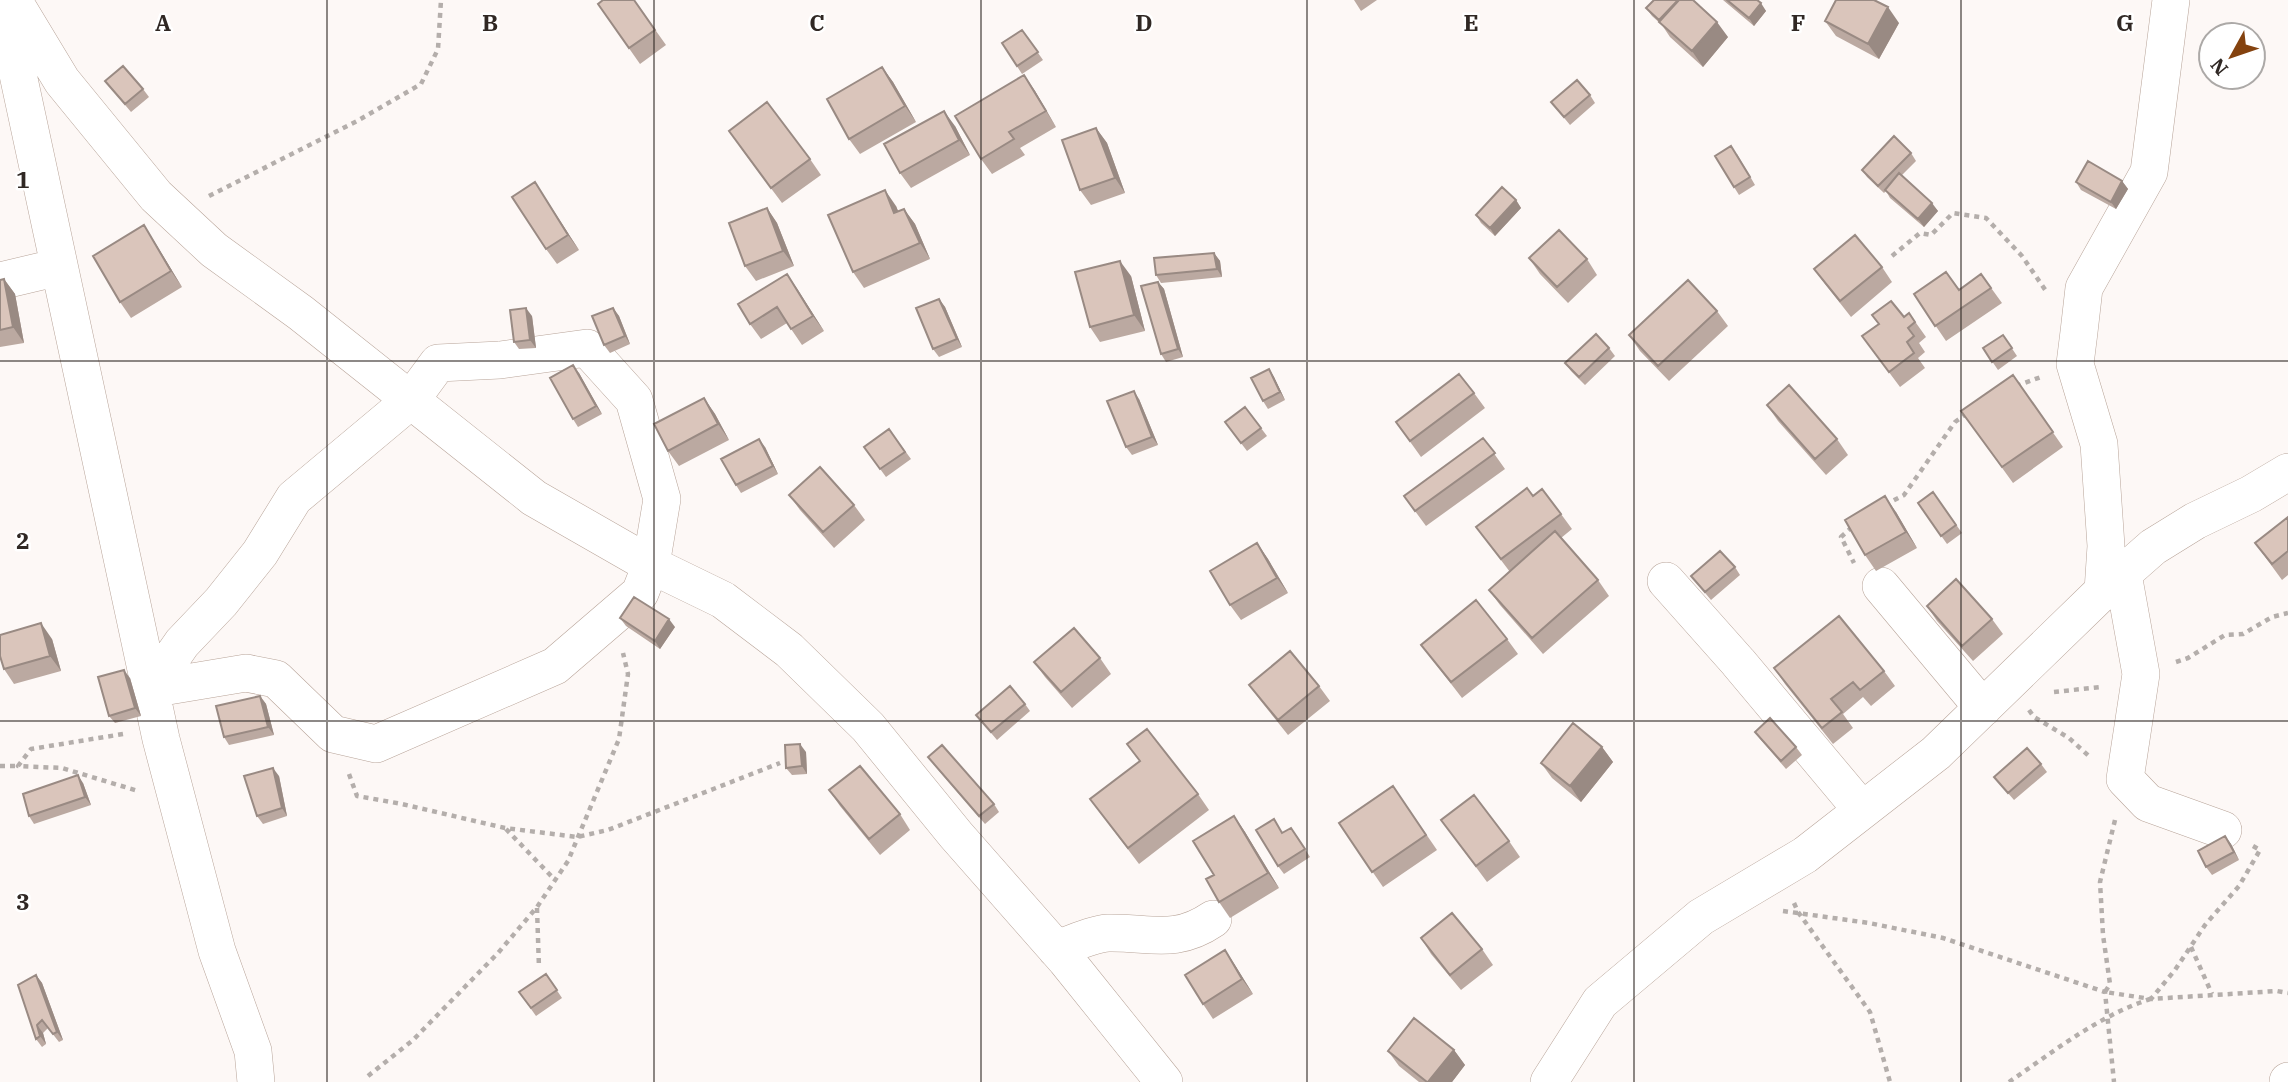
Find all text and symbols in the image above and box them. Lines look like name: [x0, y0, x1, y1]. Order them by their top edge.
text: A: [155, 7, 171, 37]
text: B: [482, 7, 498, 37]
text: C: [809, 7, 825, 37]
text: D: [1135, 7, 1153, 37]
text: E: [1463, 7, 1479, 37]
text: F: [1791, 7, 1805, 37]
text: G: [2116, 7, 2134, 37]
north arrow: [2197, 21, 2267, 91]
text: N: [2205, 53, 2233, 80]
text: 1: [16, 164, 30, 194]
text: 2: [16, 525, 30, 555]
text: 3: [16, 886, 30, 916]

